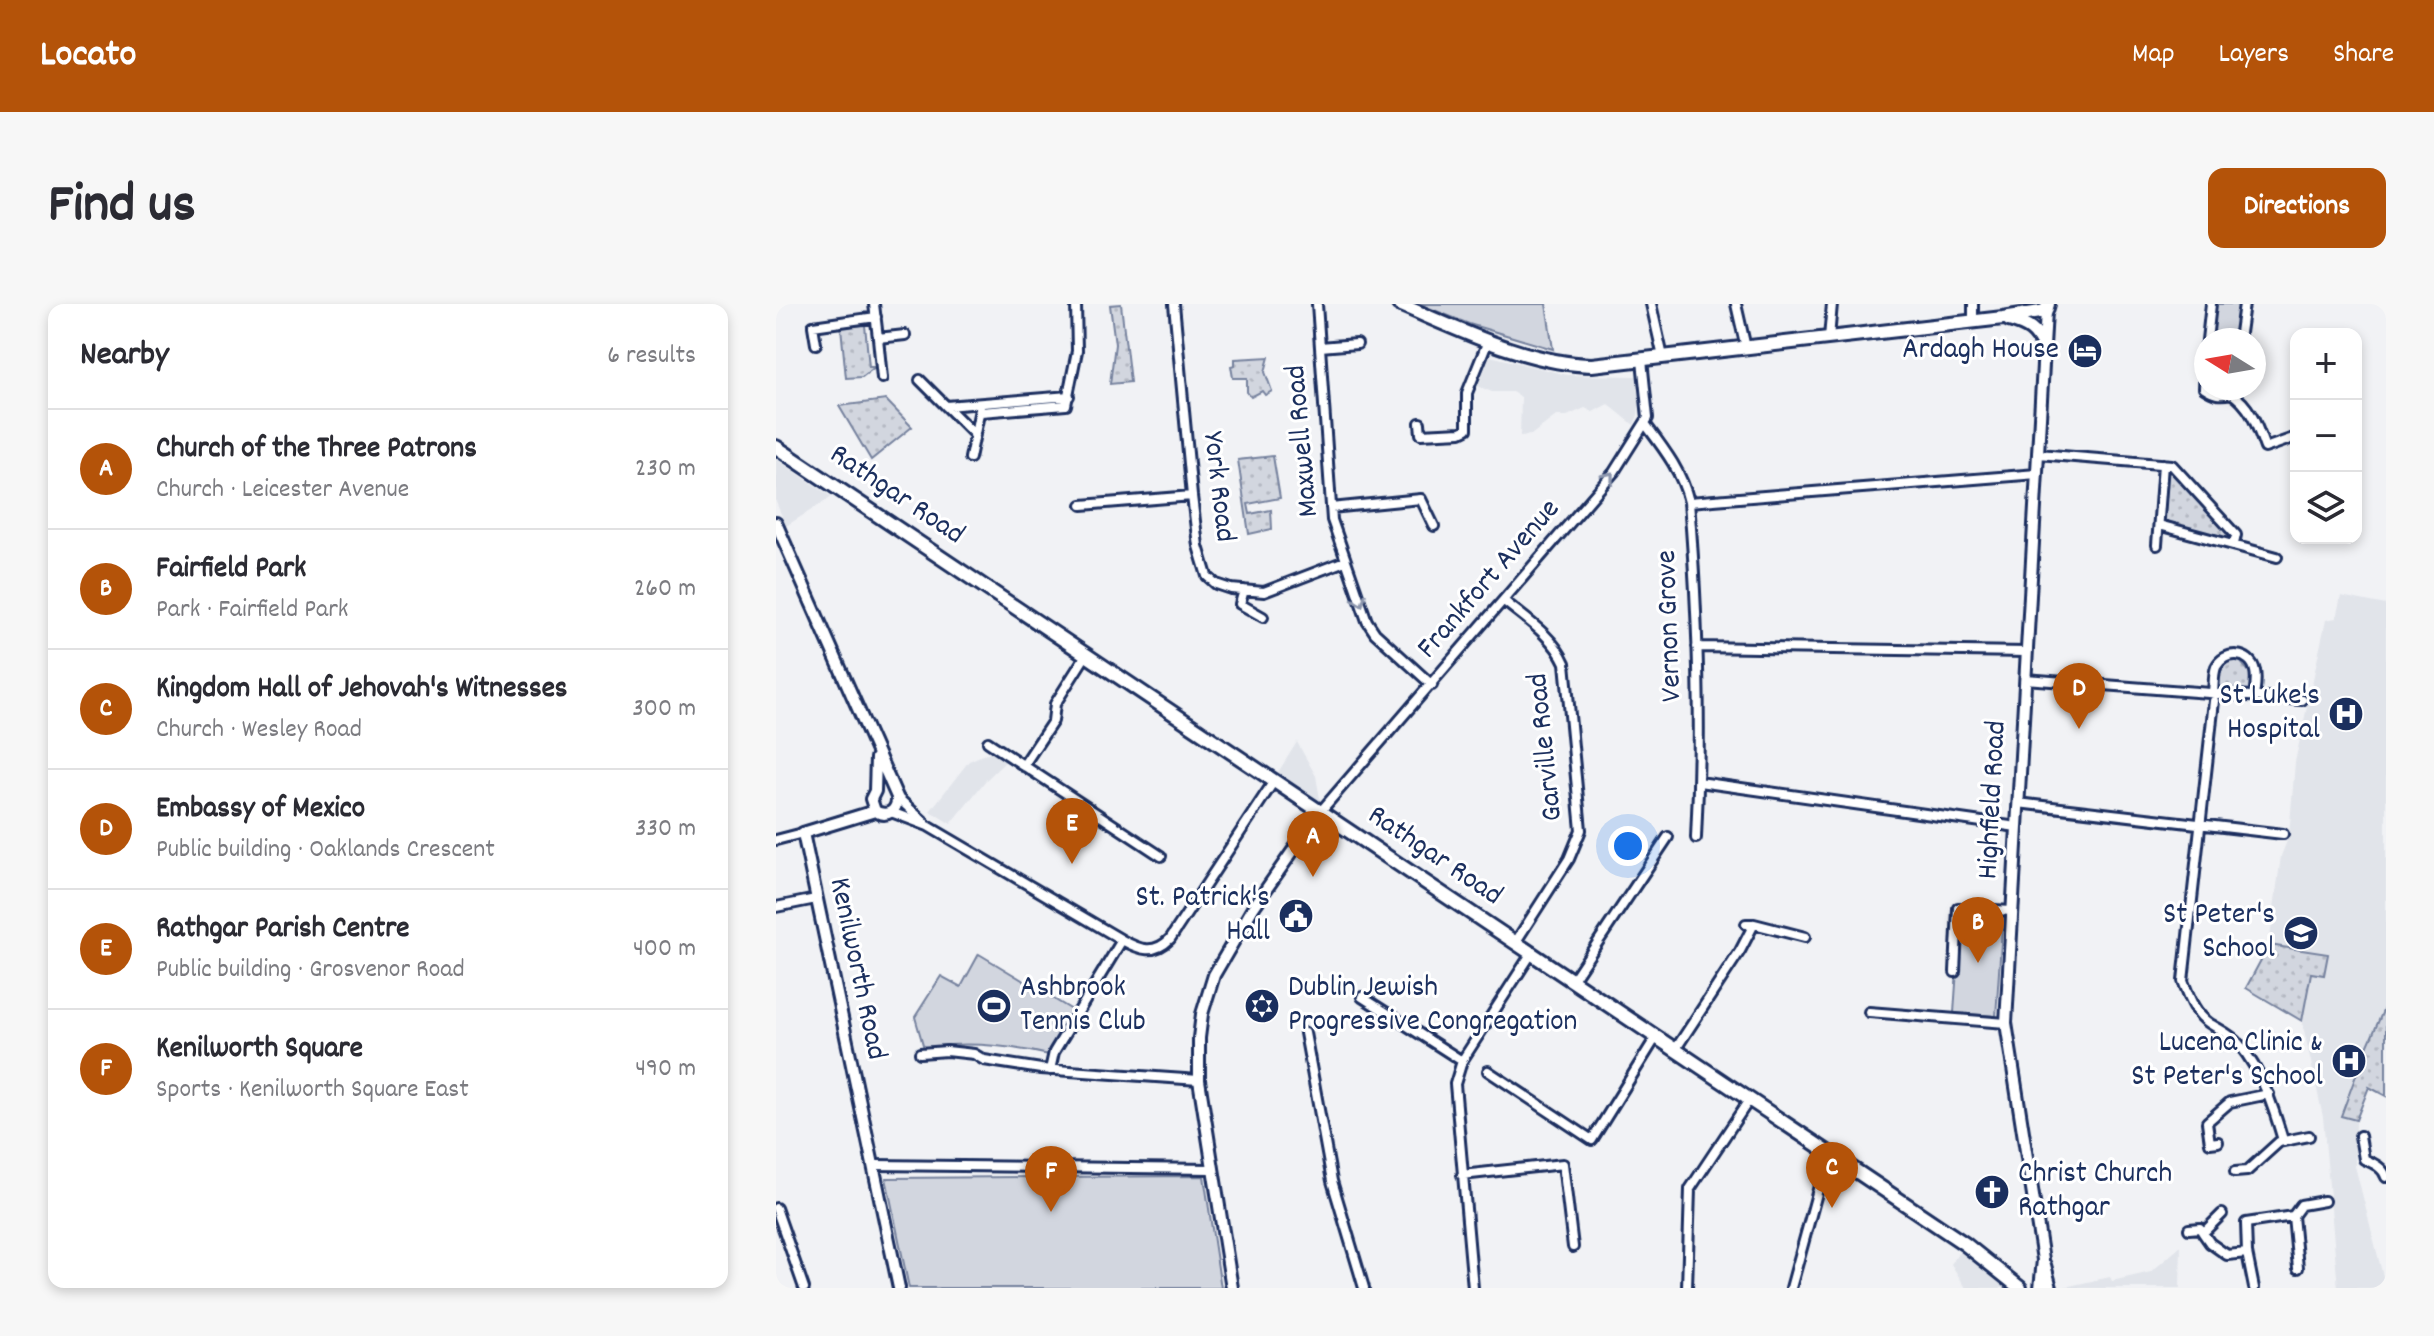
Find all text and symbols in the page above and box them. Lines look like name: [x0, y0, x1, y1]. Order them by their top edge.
text: Locato: [40, 29, 136, 84]
text: Map: [2132, 36, 2175, 76]
text: Layers: [2219, 36, 2289, 76]
text: Share: [2333, 36, 2394, 76]
text: Find us: [48, 168, 196, 248]
button: Directions: [2208, 168, 2386, 248]
north arrow: [2194, 328, 2266, 400]
map controls: [2290, 328, 2362, 544]
button: +: [2290, 328, 2362, 400]
place label: Ardagh House: [1902, 330, 2059, 373]
text: Nearby: [80, 332, 169, 381]
hotel icon: Ardagh House: [2066, 332, 2104, 370]
text: 6 results: [607, 338, 696, 375]
street label: Maxwell Road: [1276, 363, 1332, 519]
button: −: [2290, 400, 2362, 472]
text: Church of the Three Patrons: [156, 429, 477, 472]
street label: York Road: [1189, 429, 1245, 545]
street label: Rathgar Road: [820, 435, 972, 557]
text: A: [99, 451, 113, 488]
text: 230 m: [635, 451, 696, 488]
one-way arrow: [1600, 471, 1614, 486]
text: Church · Leicester Avenue: [156, 472, 409, 509]
button: layers: [2290, 472, 2362, 544]
street label: Frankfort Avenue: [1408, 490, 1572, 670]
text: Fairfield Park: [156, 549, 306, 592]
street label: Vernon Grove: [1647, 549, 1695, 703]
text: B: [100, 571, 112, 608]
text: 260 m: [634, 571, 696, 608]
text: Park · Fairfield Park: [156, 592, 348, 629]
one-way arrow: [1350, 593, 1367, 607]
pin: D: [2053, 663, 2105, 729]
text: Kingdom Hall of Jehovah's Witnesses: [156, 669, 567, 712]
street label: Garville Road: [1518, 671, 1576, 823]
place label: St Luke's Hospital: [2220, 676, 2320, 753]
text: C: [100, 691, 112, 728]
text: 300 m: [632, 691, 696, 728]
hospital icon: St Luke's Hospital: [2327, 695, 2365, 733]
text: Church · Wesley Road: [156, 712, 362, 749]
street label: Highfield Road: [1968, 719, 2020, 881]
text: Embassy of Mexico: [156, 789, 365, 832]
street label: Rathgar Road: [1358, 796, 1510, 918]
pin: E: [1046, 798, 1098, 864]
text: D: [99, 811, 113, 848]
text: 330 m: [635, 811, 696, 848]
pin: A: [1287, 811, 1339, 877]
your location: [1608, 826, 1648, 866]
text: Public building · Oaklands Crescent: [156, 832, 495, 869]
street label: Kenilworth Road: [816, 874, 896, 1064]
place label: St. Patrick's Hall: [1136, 878, 1270, 955]
place label: St Peter's School: [2163, 895, 2275, 972]
public building icon: St. Patrick's Hall: [1277, 897, 1315, 935]
pin: B: [1952, 897, 2004, 963]
text: Rathgar Parish Centre: [156, 909, 410, 952]
school or university icon: St Peter's School: [2282, 914, 2320, 952]
text: E: [100, 931, 112, 968]
text: 400 m: [633, 931, 696, 968]
text: Public building · Grosvenor Road: [156, 952, 465, 989]
place label: Ashbrook Tennis Club: [1020, 968, 1146, 1045]
place label: Dublin Jewish Progressive Congregation: [1288, 968, 1577, 1045]
sports icon: Ashbrook Tennis Club: [975, 987, 1013, 1025]
synagogue icon: Dublin Jewish Progressive Congregation: [1243, 987, 1281, 1025]
place label: Lucena Clinic & St Peter's School: [2131, 1023, 2323, 1100]
text: Kenilworth Square: [156, 1029, 363, 1072]
hospital icon: Lucena Clinic & St Peter's School: [2330, 1042, 2368, 1080]
text: F: [100, 1051, 112, 1088]
text: 490 m: [635, 1051, 696, 1088]
text: Sports · Kenilworth Square East: [156, 1072, 469, 1109]
pin: C: [1806, 1142, 1858, 1208]
pin: F: [1025, 1146, 1077, 1212]
place label: Christ Church Rathgar: [2018, 1154, 2172, 1231]
church icon: Christ Church Rathgar: [1973, 1173, 2011, 1211]

